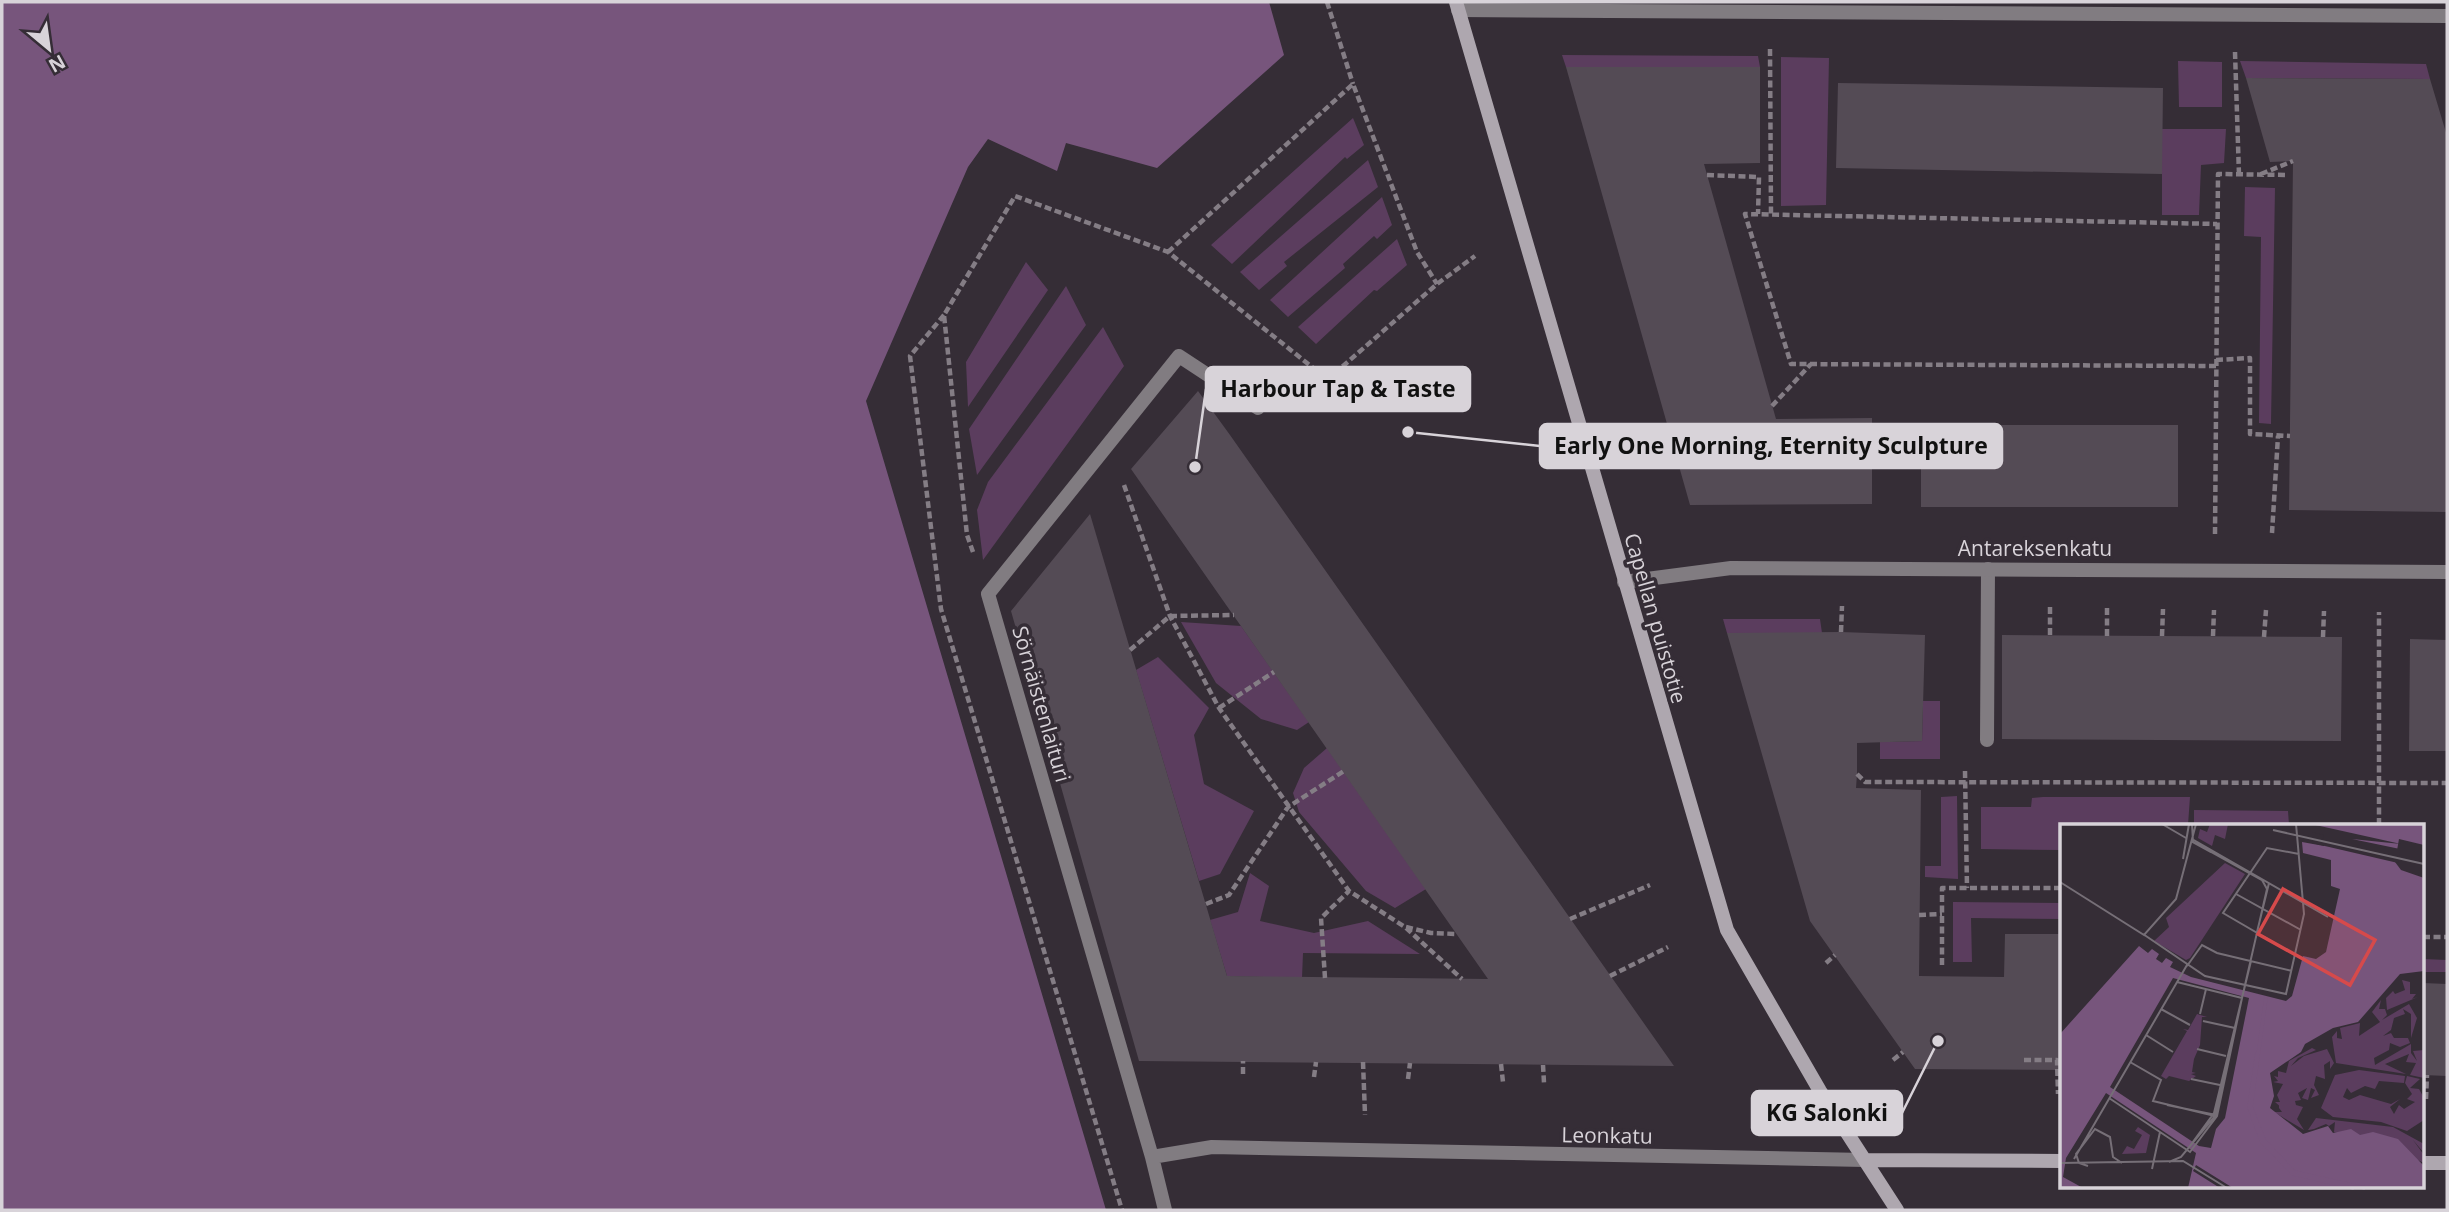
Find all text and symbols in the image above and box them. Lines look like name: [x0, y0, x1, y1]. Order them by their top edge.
north arrow: [14, 14, 84, 84]
text: N: [44, 49, 70, 79]
callout: Harbour Tap & Taste: [1206, 367, 1470, 411]
text: Harbour Tap & Taste: [1220, 372, 1456, 404]
callout: Early One Morning, Eternity Sculpture: [1540, 424, 2002, 468]
text: Early One Morning, Eternity Sculpture: [1554, 429, 1988, 461]
street label: Capellan puistotie: [1618, 530, 1694, 706]
street label: Antareksenkatu: [1958, 534, 2112, 562]
street label: Sörnäistenlaituri: [1006, 623, 1078, 785]
inset map: [2060, 824, 2424, 1188]
callout: KG Salonki: [1752, 1091, 1902, 1135]
text: KG Salonki: [1766, 1096, 1888, 1128]
street label: Leonkatu: [1561, 1120, 1653, 1150]

